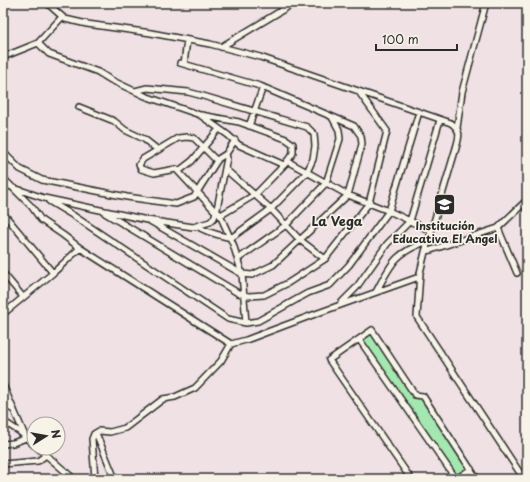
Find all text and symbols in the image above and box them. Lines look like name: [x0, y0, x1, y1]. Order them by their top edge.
scale bar: [376, 26, 457, 52]
text: 100 m: [382, 30, 419, 48]
school or university icon: Institución Educativa El Angel: [432, 192, 458, 218]
district label: La Vega: [311, 211, 363, 230]
place label: Institución Educativa El Angel: [393, 217, 497, 247]
north arrow: [26, 416, 66, 456]
text: N: [47, 428, 66, 440]

